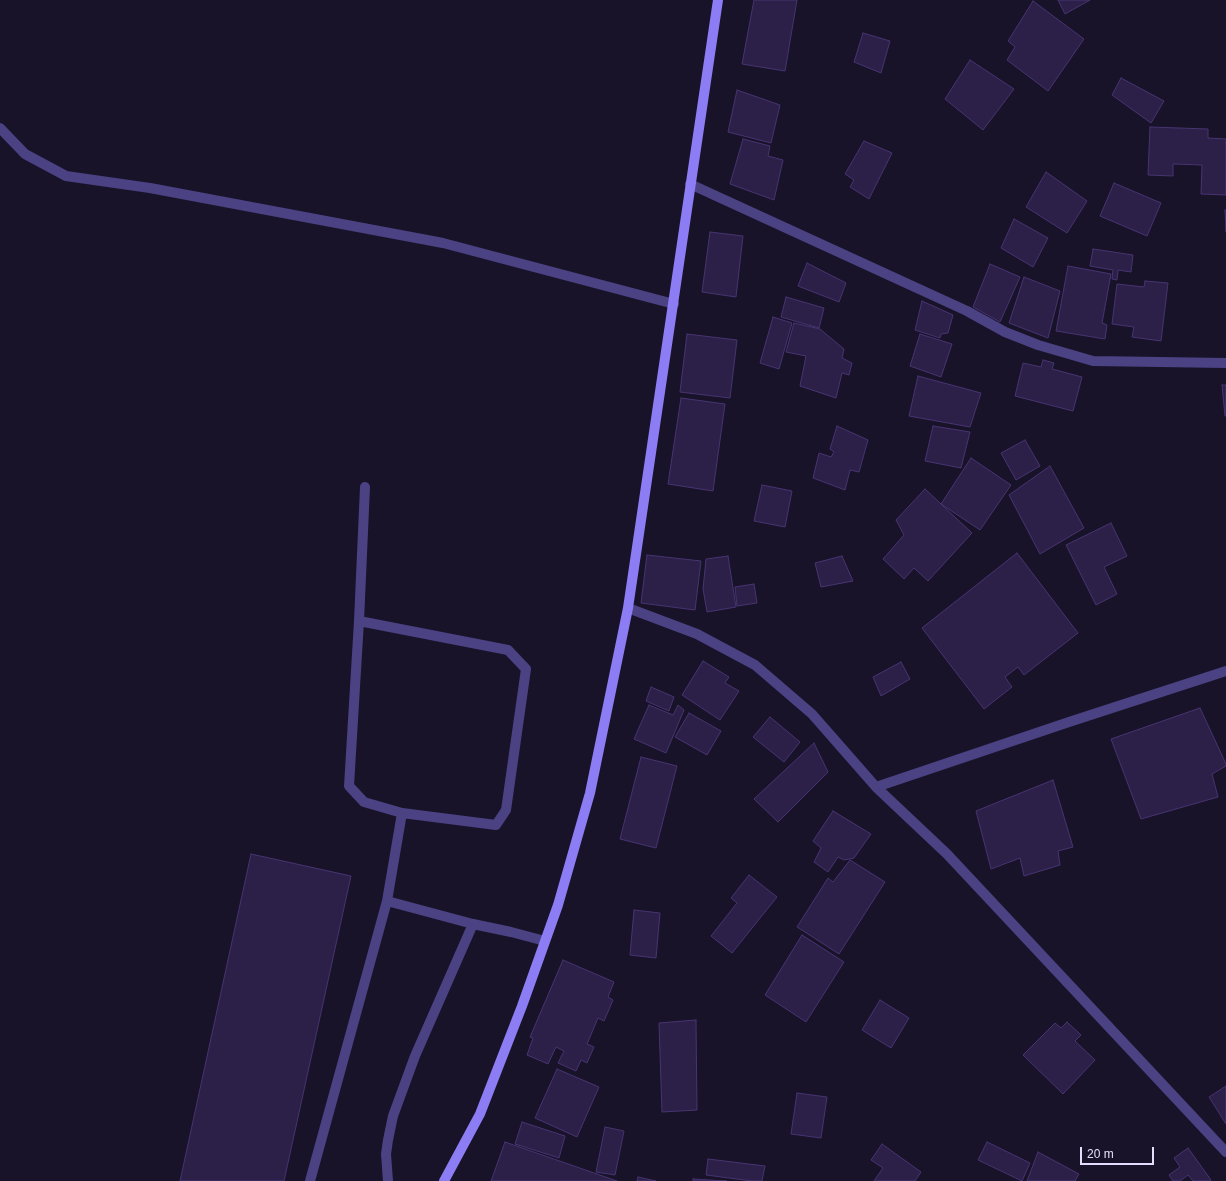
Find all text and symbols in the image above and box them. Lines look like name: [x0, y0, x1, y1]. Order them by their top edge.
scale bar: [1082, 1139, 1156, 1165]
text: 20 m: [1087, 1147, 1114, 1161]

